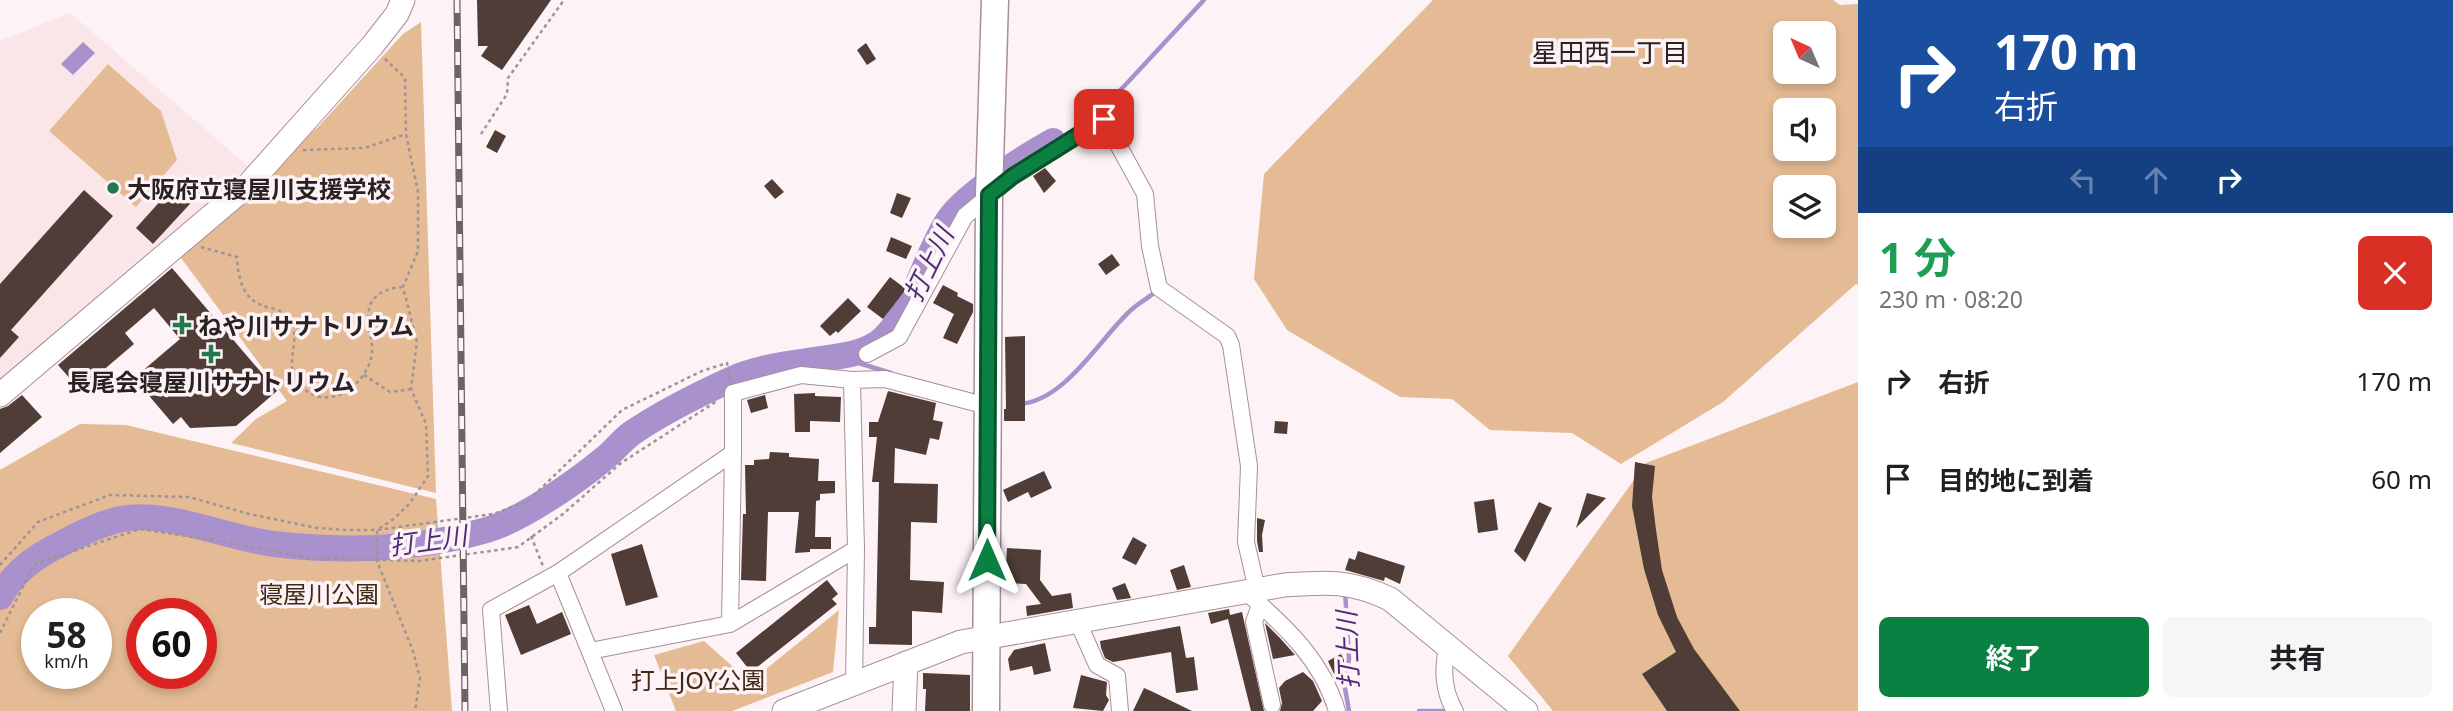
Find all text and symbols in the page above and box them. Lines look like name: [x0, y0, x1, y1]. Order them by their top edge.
text: 170 m: [1994, 18, 2139, 84]
north arrow: [1773, 21, 1836, 84]
map controls: [1773, 21, 1836, 238]
icon: right: [1879, 28, 1970, 119]
district label: 星田西一丁目: [1532, 34, 1688, 70]
text: 右折: [1994, 84, 2058, 127]
pin: [1074, 89, 1134, 149]
button: sound: [1773, 98, 1836, 161]
icon: arrive: [1085, 100, 1123, 138]
icon: left: [2064, 161, 2102, 199]
icon: ahead: [2137, 161, 2175, 199]
icon: right: [2210, 161, 2248, 199]
place label: 大阪府立寝屋川支援学校: [127, 172, 391, 205]
button: layers: [1773, 175, 1836, 238]
marker: 大阪府立寝屋川支援学校: [105, 180, 121, 196]
water label: 打上川: [895, 218, 963, 307]
text: 1 分: [1879, 228, 1956, 285]
button: close: [2358, 236, 2432, 310]
text: 230 m · 08:20: [1879, 283, 2023, 315]
place label: ねや川サナトリウム: [198, 309, 414, 342]
marker: ねや川サナトリウム: [172, 315, 192, 335]
marker: 長尾会寝屋川サナトリウム: [201, 344, 221, 364]
icon: right: [1879, 362, 1917, 400]
text: 170 m: [2356, 363, 2432, 399]
text: 右折: [1938, 364, 1990, 400]
place label: 長尾会寝屋川サナトリウム: [67, 365, 355, 398]
icon: arrive: [1879, 460, 1917, 498]
text: 60 m: [2371, 461, 2432, 497]
text: 目的地に到着: [1938, 462, 2094, 498]
water label: 打上川: [387, 516, 472, 563]
position arrow: [950, 523, 1024, 597]
park label: 寝屋川公園: [259, 577, 379, 610]
speed limit sign: 60: [126, 598, 217, 689]
water label: 打上川: [1328, 607, 1366, 690]
text: 58: [46, 611, 87, 658]
button: 終了: [1879, 617, 2149, 697]
button: 共有: [2163, 617, 2432, 697]
text: km/h: [44, 649, 89, 673]
park label: 打上JOY公園: [631, 663, 765, 696]

